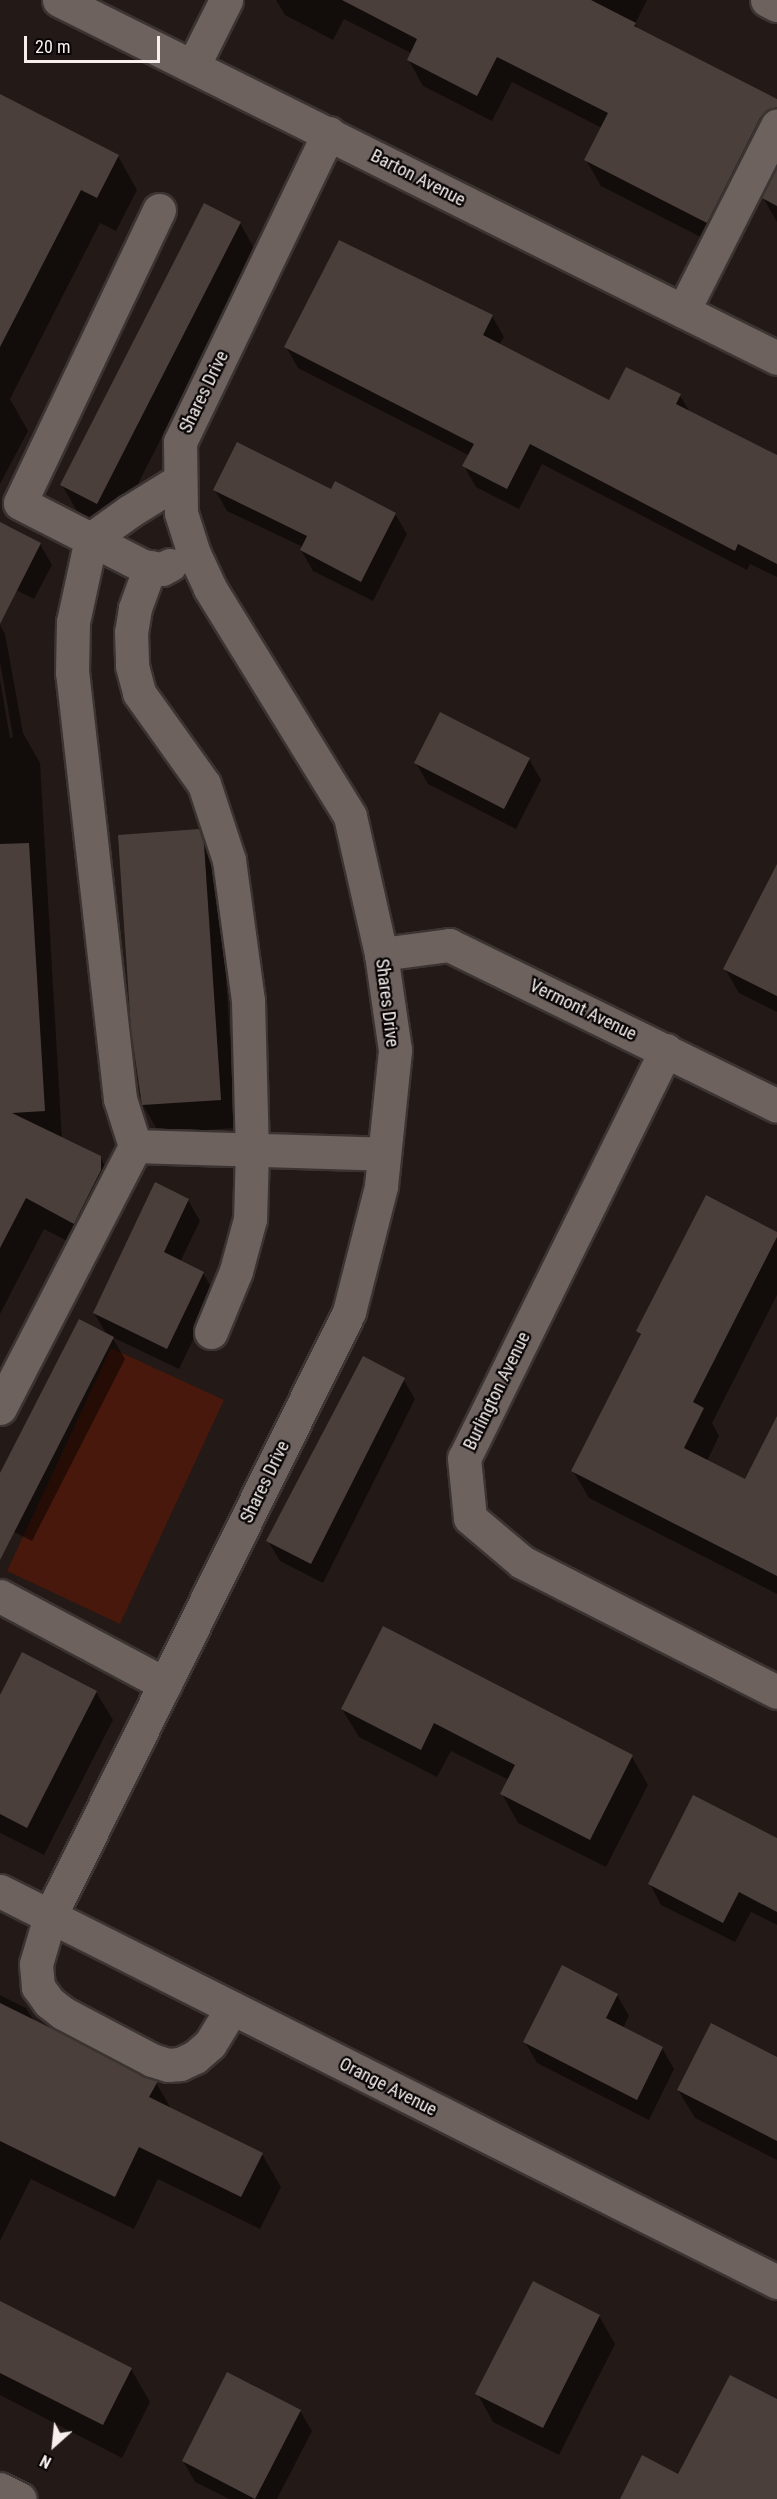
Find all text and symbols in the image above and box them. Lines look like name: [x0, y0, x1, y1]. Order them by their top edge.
scale bar: [27, 24, 164, 62]
text: 20 m: [35, 36, 70, 57]
street label: Barton Avenue: [367, 145, 469, 211]
street label: Shares Drive: [175, 347, 233, 437]
street label: Shares Drive: [371, 958, 403, 1048]
street label: Vermont Avenue: [526, 975, 640, 1045]
street label: Burlington Avenue: [459, 1328, 535, 1454]
street label: Shares Drive: [236, 1437, 294, 1527]
street label: Orange Avenue: [336, 2053, 440, 2121]
north arrow: [24, 2415, 84, 2475]
text: N: [37, 2451, 54, 2472]

